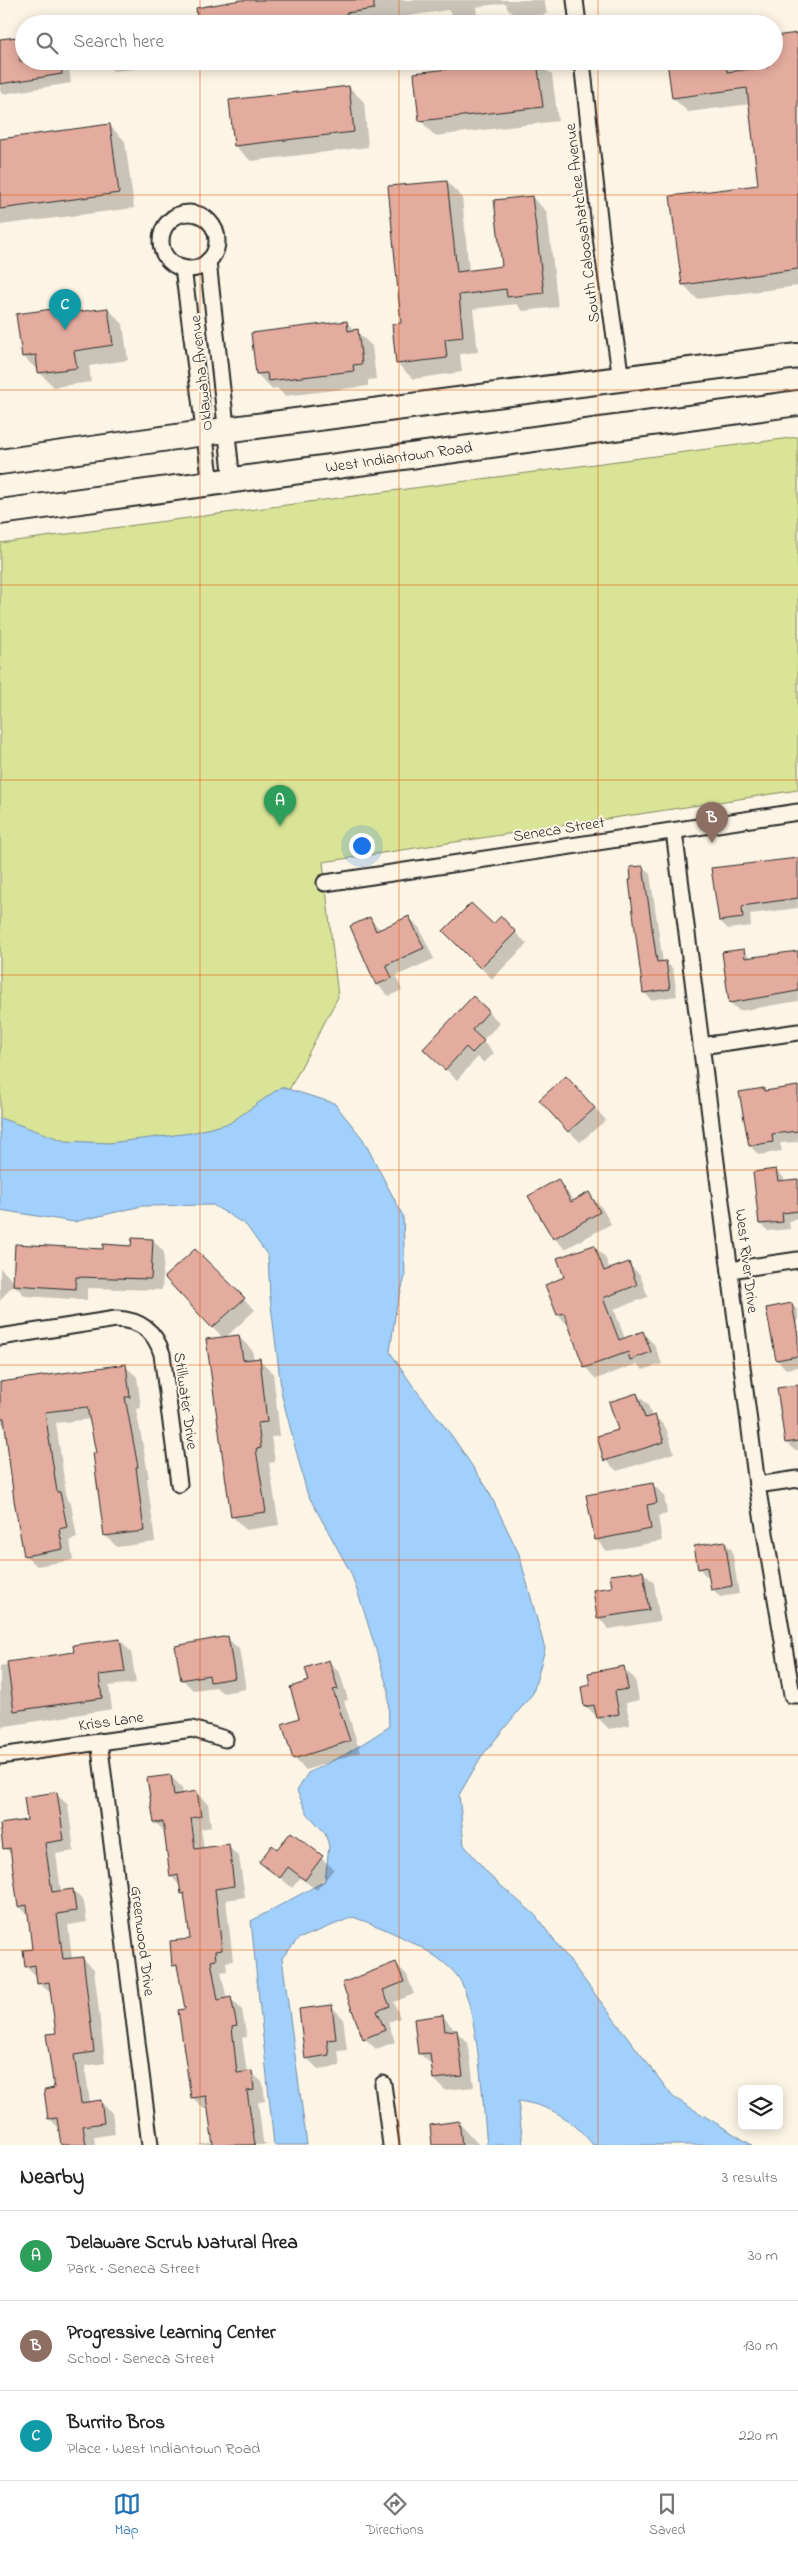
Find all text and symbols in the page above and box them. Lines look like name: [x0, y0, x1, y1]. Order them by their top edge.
search box: [15, 15, 783, 70]
icon: search: [33, 29, 61, 57]
text: Search here: [73, 29, 164, 56]
street label: South Caloosahatchee Avenue: [559, 121, 607, 324]
pin: C: [49, 289, 81, 330]
street label: Oklawaha Avenue: [184, 313, 220, 432]
street label: West Indiantown Road: [324, 436, 474, 480]
pin: A: [264, 785, 296, 826]
pin: B: [696, 802, 728, 843]
street label: Seneca Street: [511, 811, 607, 849]
your location: [349, 833, 375, 859]
street label: West River Drive: [728, 1207, 764, 1315]
street label: Stillwater Drive: [166, 1351, 204, 1452]
street label: Kriss Lane: [77, 1705, 146, 1738]
street label: Greenwood Drive: [123, 1885, 161, 1998]
map controls: [738, 2085, 783, 2130]
button: layers: [738, 2085, 783, 2130]
text: Nearby: [20, 2163, 84, 2193]
text: 3 results: [722, 2166, 778, 2190]
text: Delaware Scrub Natural Area: [67, 2230, 298, 2257]
text: A: [31, 2244, 41, 2268]
text: 30 m: [748, 2244, 778, 2268]
text: Park · Seneca Street: [67, 2257, 200, 2281]
text: Progressive Learning Center: [67, 2320, 276, 2347]
text: B: [31, 2334, 41, 2358]
text: 130 m: [743, 2334, 778, 2358]
text: School · Seneca Street: [67, 2347, 215, 2371]
text: Burrito Bros: [67, 2410, 165, 2437]
text: C: [32, 2424, 40, 2448]
text: 220 m: [739, 2424, 778, 2448]
text: Place · West Indiantown Road: [67, 2437, 260, 2461]
tab: Map: [113, 2490, 141, 2541]
tab: Directions: [366, 2490, 424, 2541]
tab: Saved: [649, 2490, 685, 2541]

